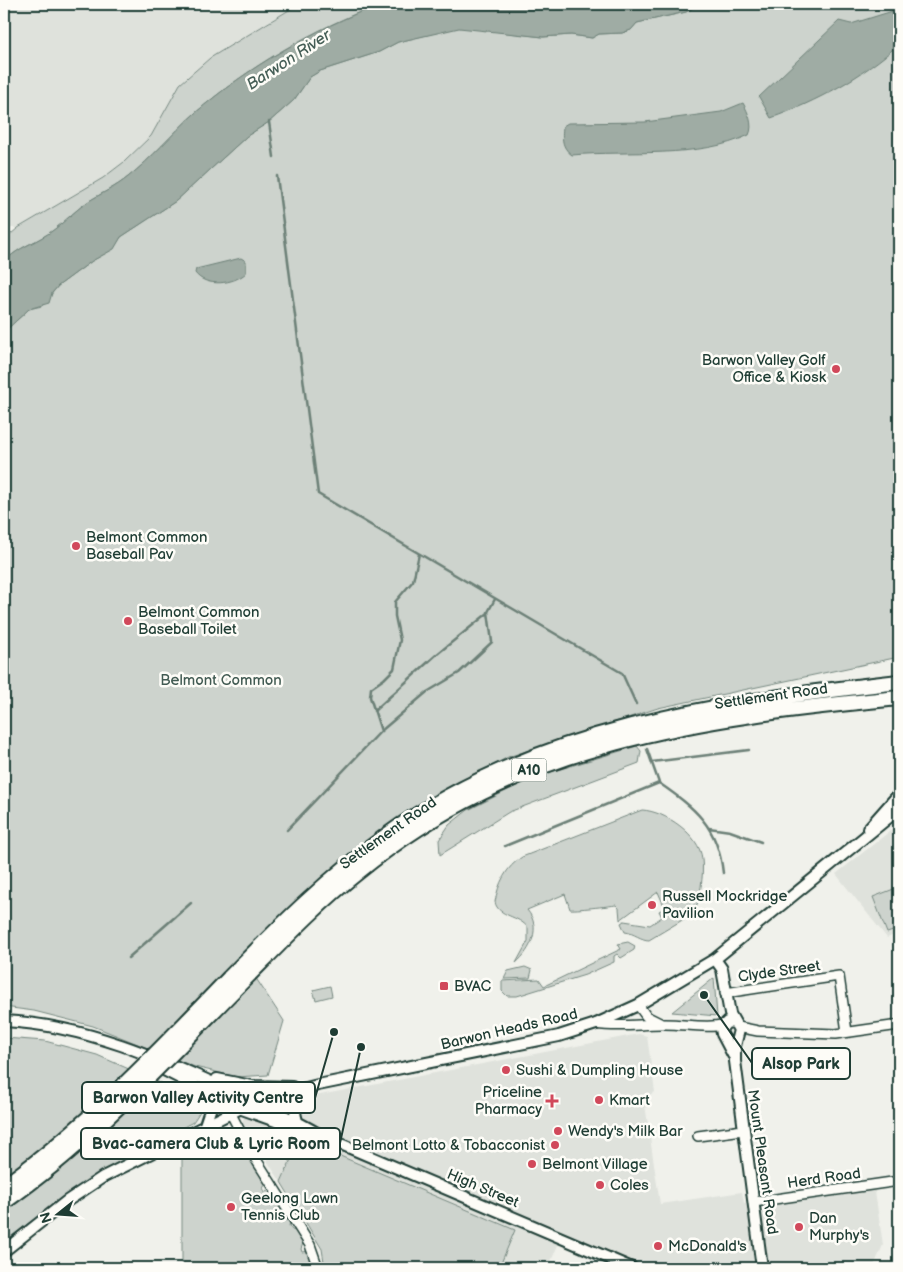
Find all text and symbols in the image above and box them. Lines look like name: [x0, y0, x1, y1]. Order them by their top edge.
water label: Barwon River: [243, 25, 335, 94]
place label: Barwon Valley Golf Office & Kiosk: [702, 351, 827, 387]
marker: Barwon Valley Golf Office & Kiosk: [830, 363, 842, 375]
place label: Belmont Common Baseball Pav: [86, 528, 208, 564]
marker: Belmont Common Baseball Pav: [70, 540, 82, 552]
place label: Belmont Common Baseball Toilet: [138, 603, 260, 639]
marker: Belmont Common Baseball Toilet: [122, 615, 134, 627]
park label: Belmont Common: [160, 671, 282, 690]
street label: Settlement Road: [713, 679, 829, 714]
road number: A10: [512, 758, 546, 782]
street label: Settlement Road: [336, 793, 440, 874]
place label: Russell Mockridge Pavilion: [662, 887, 788, 923]
marker: Russell Mockridge Pavilion: [646, 899, 658, 911]
street label: Clyde Street: [737, 956, 822, 987]
place label: BVAC: [454, 977, 492, 996]
marker: BVAC: [438, 980, 450, 992]
street label: Barwon Heads Road: [439, 1004, 579, 1054]
callout: Alsop Park: [752, 1048, 850, 1079]
text: Alsop Park: [761, 1055, 840, 1074]
place label: Sushi & Dumpling House: [516, 1061, 683, 1080]
marker: Sushi & Dumpling House: [500, 1064, 512, 1076]
callout: Barwon Valley Activity Centre: [82, 1082, 315, 1113]
place label: Priceline Pharmacy: [475, 1083, 542, 1119]
street label: Mount Pleasant Road: [743, 1088, 782, 1236]
text: Barwon Valley Activity Centre: [93, 1089, 303, 1108]
place label: Kmart: [609, 1091, 650, 1110]
marker: Kmart: [593, 1094, 605, 1106]
marker: Priceline Pharmacy: [546, 1095, 558, 1107]
place label: Wendy's Milk Bar: [568, 1122, 683, 1141]
marker: Wendy's Milk Bar: [552, 1125, 564, 1137]
callout: Bvac-camera Club & Lyric Room: [81, 1128, 340, 1159]
text: Bvac-camera Club & Lyric Room: [92, 1135, 330, 1154]
place label: Belmont Lotto & Tobacconist: [352, 1136, 545, 1155]
marker: Belmont Lotto & Tobacconist: [549, 1139, 561, 1151]
place label: Belmont Village: [542, 1155, 648, 1174]
marker: Belmont Village: [526, 1158, 538, 1170]
street label: Herd Road: [786, 1164, 862, 1193]
street label: High Street: [444, 1165, 522, 1212]
place label: Coles: [610, 1176, 649, 1195]
marker: Coles: [594, 1179, 606, 1191]
place label: Geelong Lawn Tennis Club: [241, 1189, 338, 1225]
north arrow: [32, 1190, 82, 1240]
marker: Geelong Lawn Tennis Club: [225, 1201, 237, 1213]
place label: Dan Murphy's: [809, 1209, 870, 1245]
text: N: [36, 1210, 56, 1225]
marker: Dan Murphy's: [793, 1221, 805, 1233]
place label: McDonald's: [668, 1237, 747, 1256]
marker: McDonald's: [652, 1240, 664, 1252]

